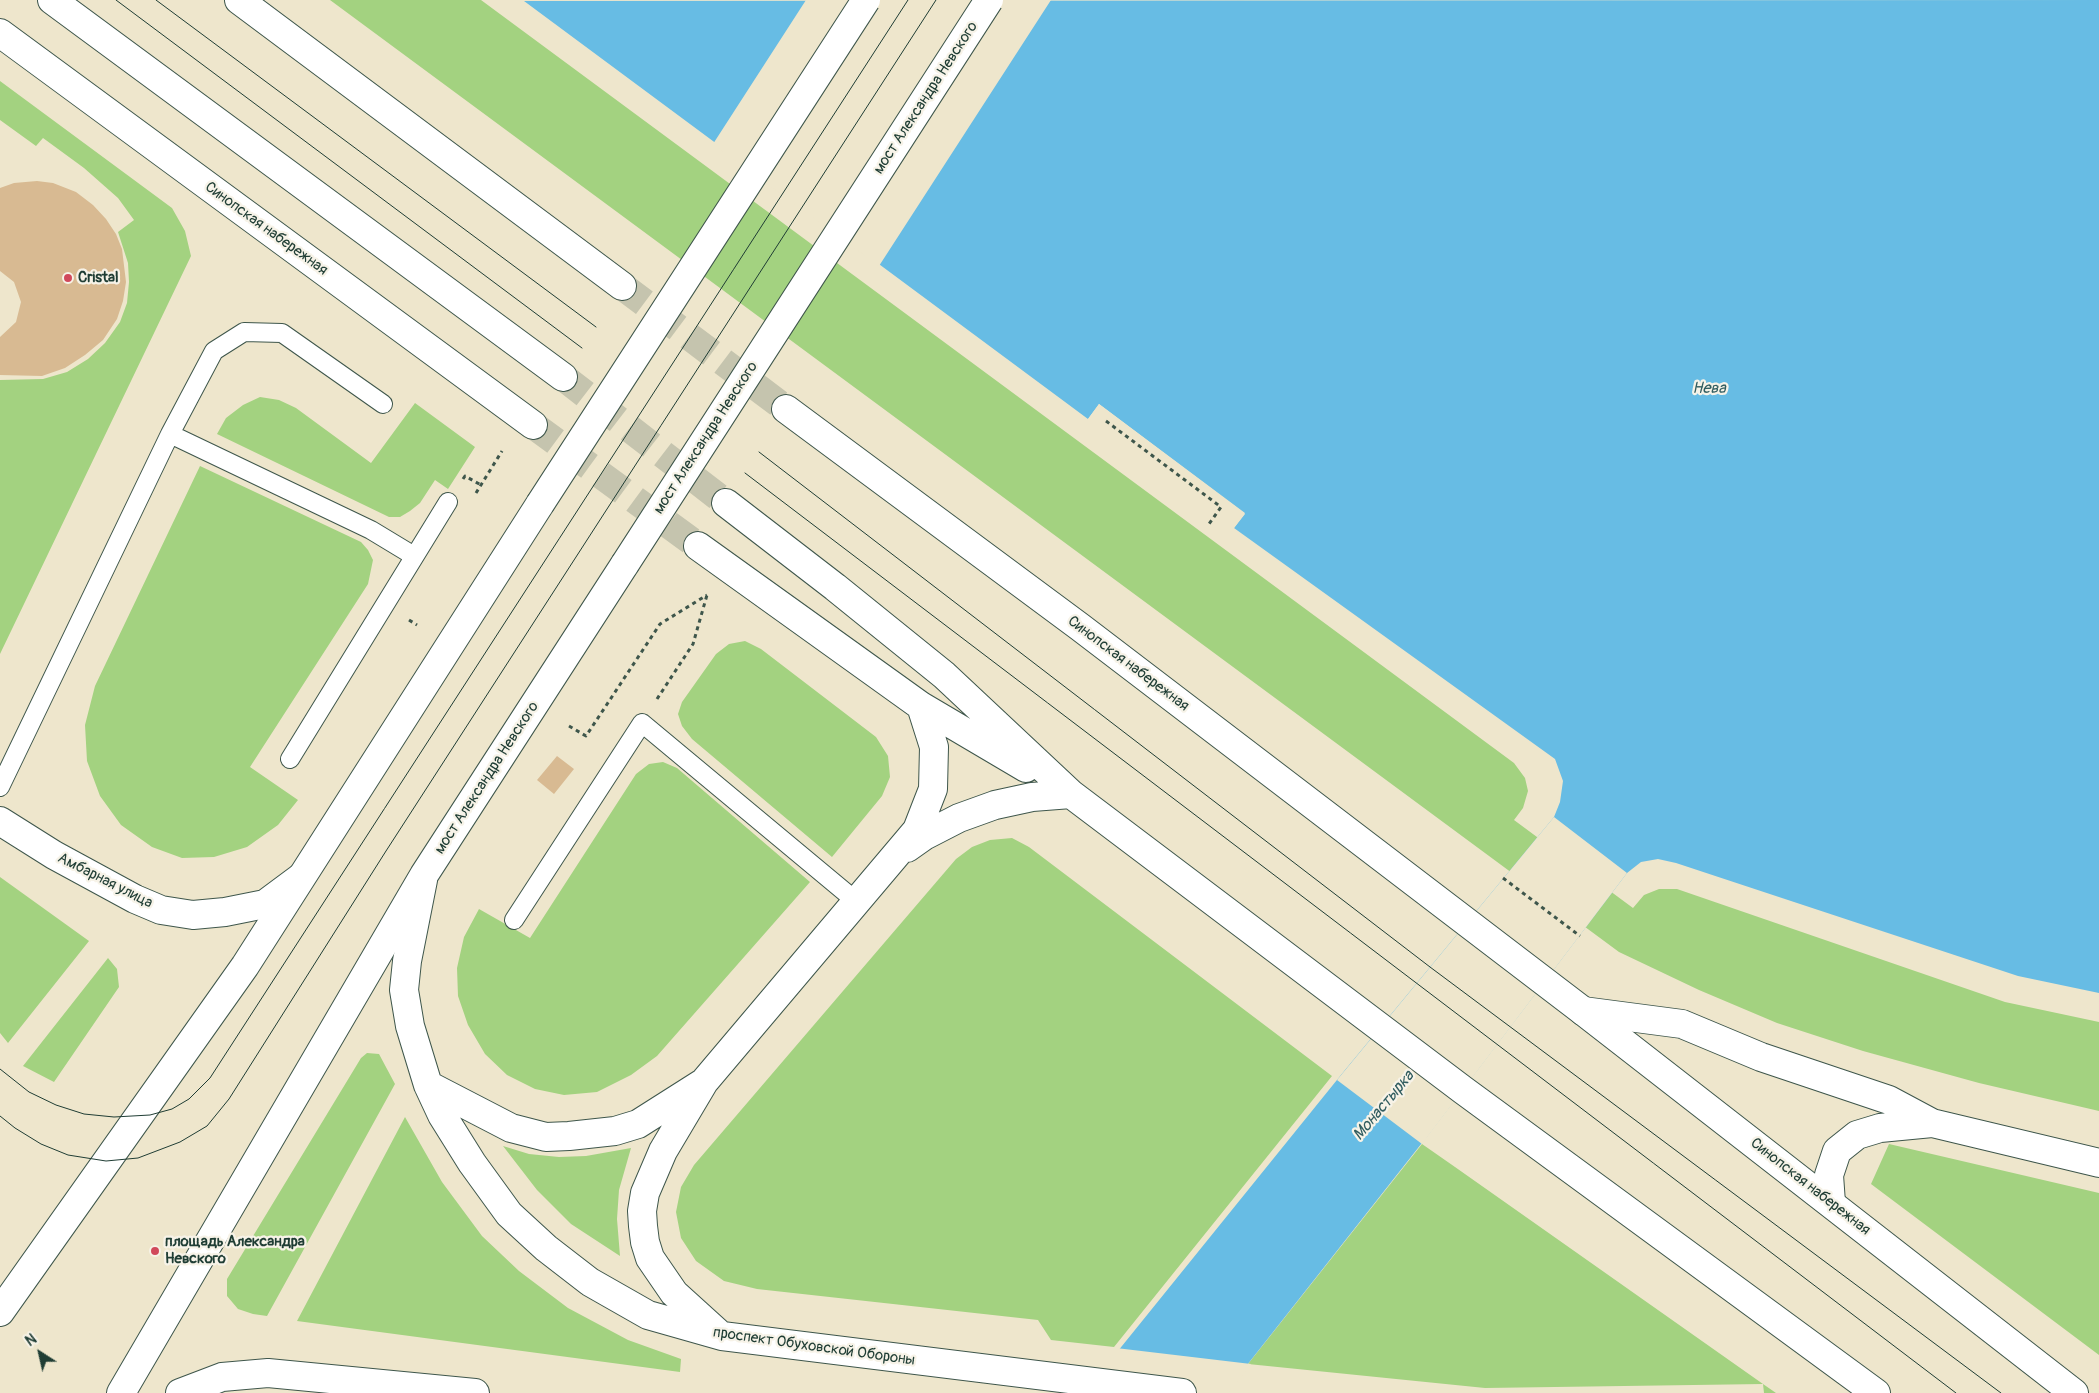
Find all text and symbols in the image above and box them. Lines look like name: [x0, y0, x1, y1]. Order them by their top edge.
street label: мост Александра Невского: [870, 18, 982, 178]
street label: Синопская набережная: [201, 178, 331, 280]
place label: Cristal: [78, 269, 119, 287]
marker: Cristal: [62, 272, 74, 284]
street label: мост Александра Невского: [650, 358, 762, 518]
water label: Нева: [1692, 379, 1726, 399]
street label: Синопская набережная: [1064, 612, 1192, 716]
street label: мост Александра Невского: [431, 698, 543, 858]
street label: Амбарная улица: [54, 849, 156, 913]
water label: Монастырка: [1349, 1067, 1419, 1145]
street label: Синопская набережная: [1746, 1135, 1874, 1239]
place label: площадь Александра Невского: [165, 1233, 305, 1268]
marker: площадь Александра Невского: [149, 1245, 161, 1257]
street label: проспект Обуховской Обороны: [712, 1324, 916, 1370]
north arrow: [15, 1328, 65, 1378]
text: N: [22, 1331, 40, 1350]

